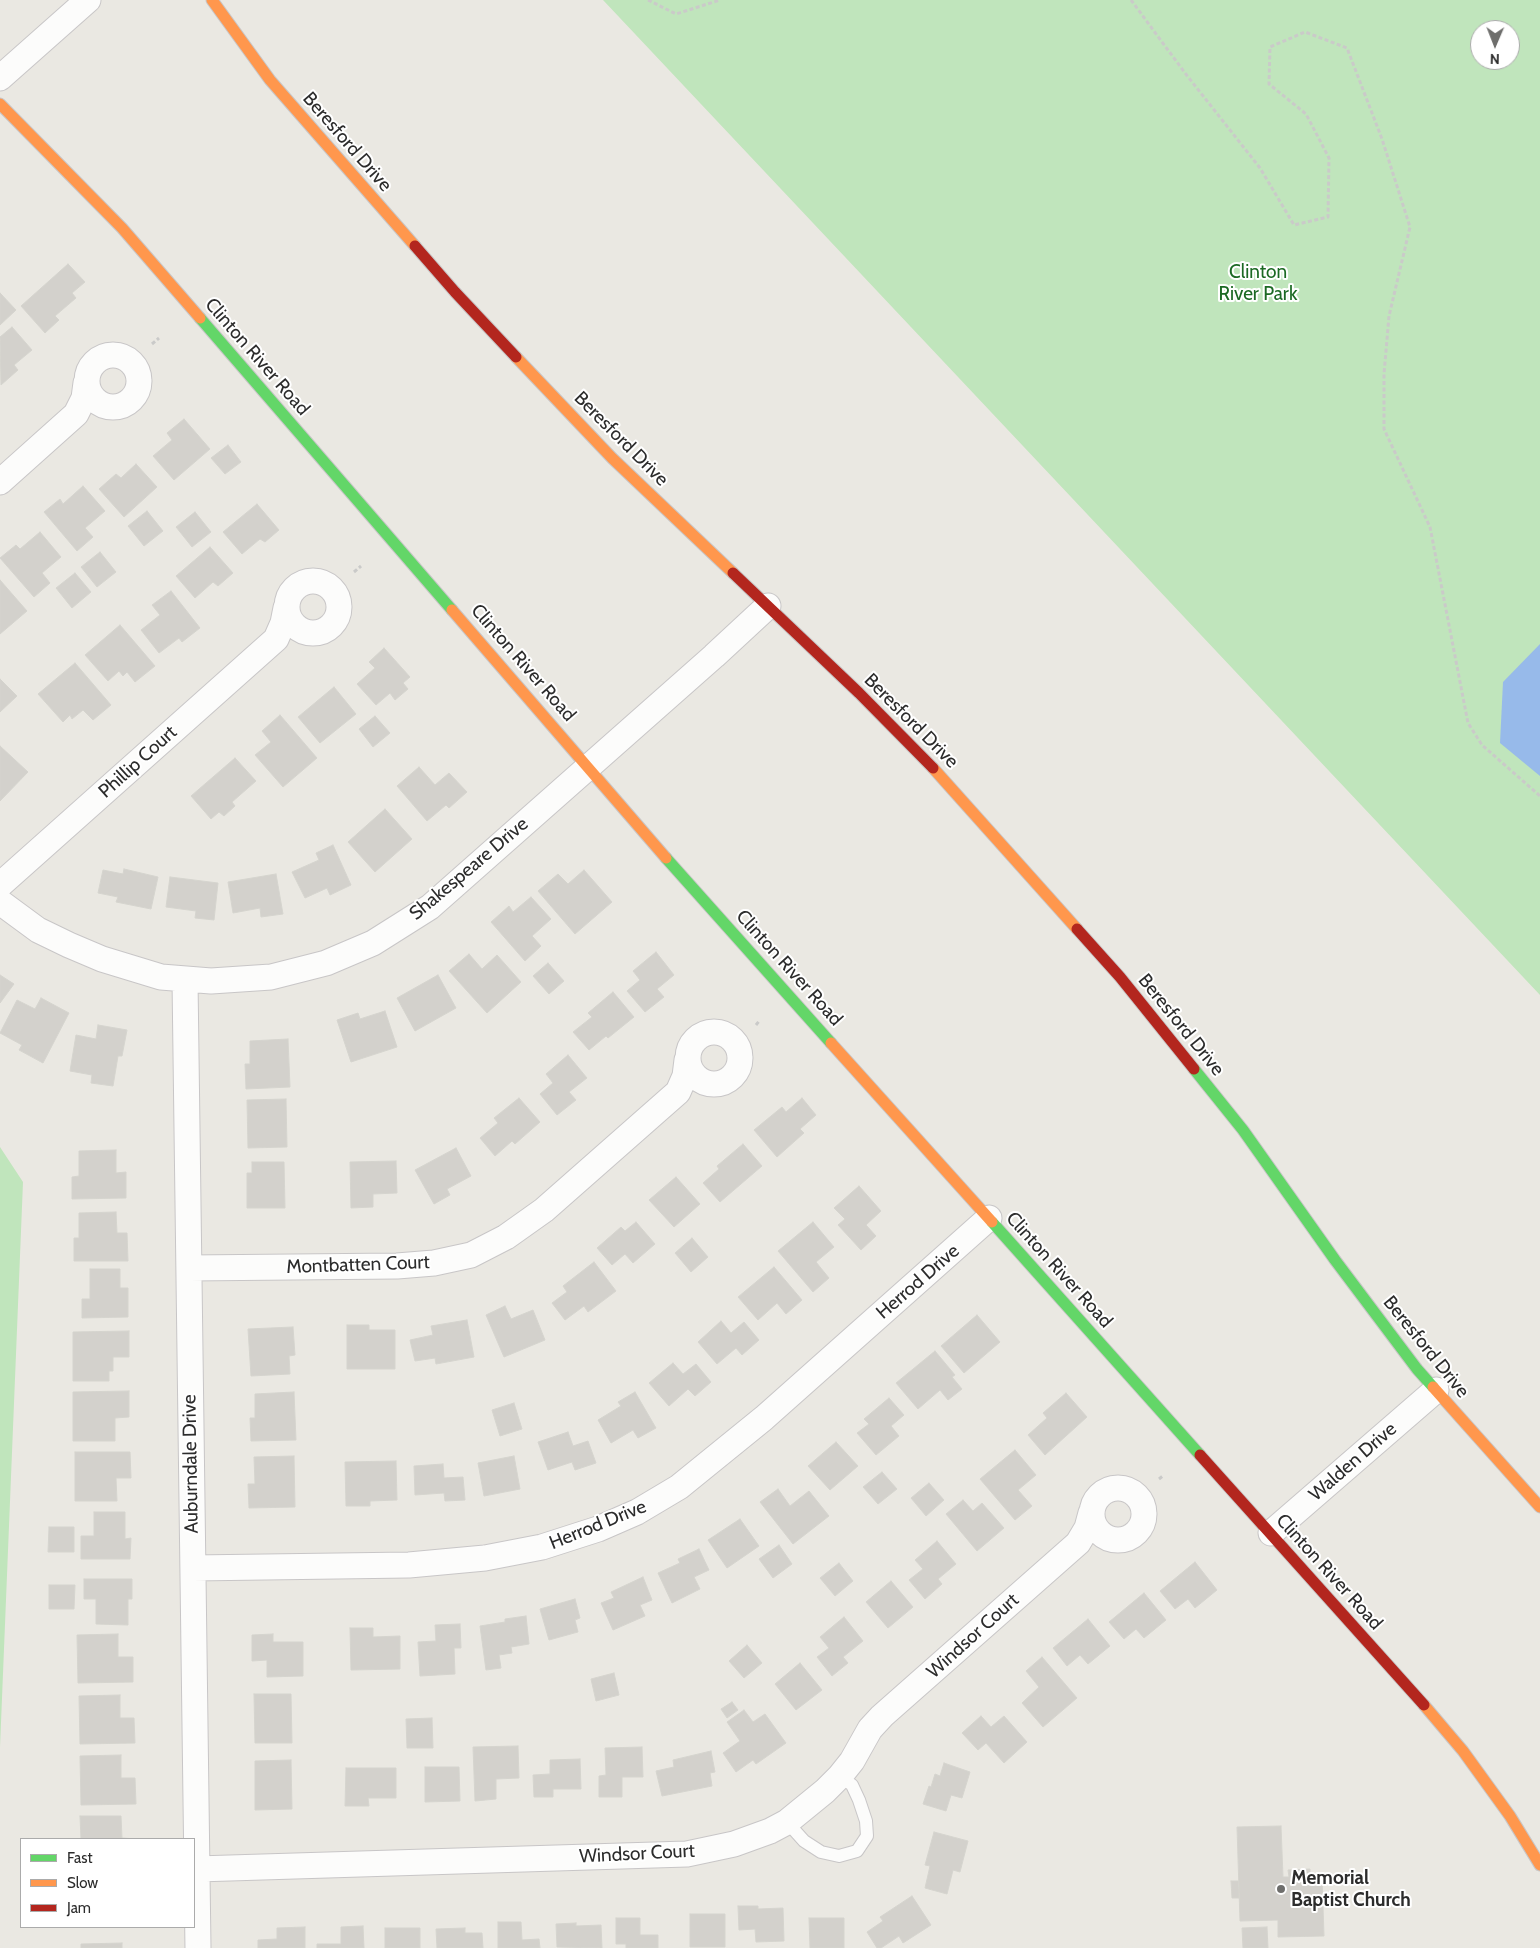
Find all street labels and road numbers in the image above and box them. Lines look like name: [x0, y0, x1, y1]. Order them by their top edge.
street label: Beresford Drive: [298, 88, 396, 196]
street label: Clinton River Road: [200, 294, 314, 420]
street label: Beresford Drive: [569, 387, 673, 491]
street label: Clinton River Road: [466, 600, 580, 726]
street label: Beresford Drive: [859, 669, 963, 773]
street label: Phillip Court: [94, 721, 182, 803]
street label: Shakespeare Drive: [405, 813, 533, 925]
street label: Clinton River Road: [731, 905, 847, 1031]
street label: Beresford Drive: [1133, 970, 1229, 1080]
street label: Clinton River Road: [1001, 1207, 1117, 1333]
street label: Herrod Drive: [872, 1240, 964, 1324]
street label: Montbatten Court: [286, 1251, 430, 1279]
street label: Beresford Drive: [1378, 1292, 1474, 1402]
street label: Auburndale Drive: [178, 1394, 204, 1534]
street label: Walden Drive: [1305, 1418, 1401, 1506]
street label: Herrod Drive: [546, 1495, 650, 1555]
street label: Clinton River Road: [1271, 1509, 1387, 1635]
street label: Windsor Court: [922, 1589, 1024, 1683]
street label: Windsor Court: [579, 1840, 695, 1868]

